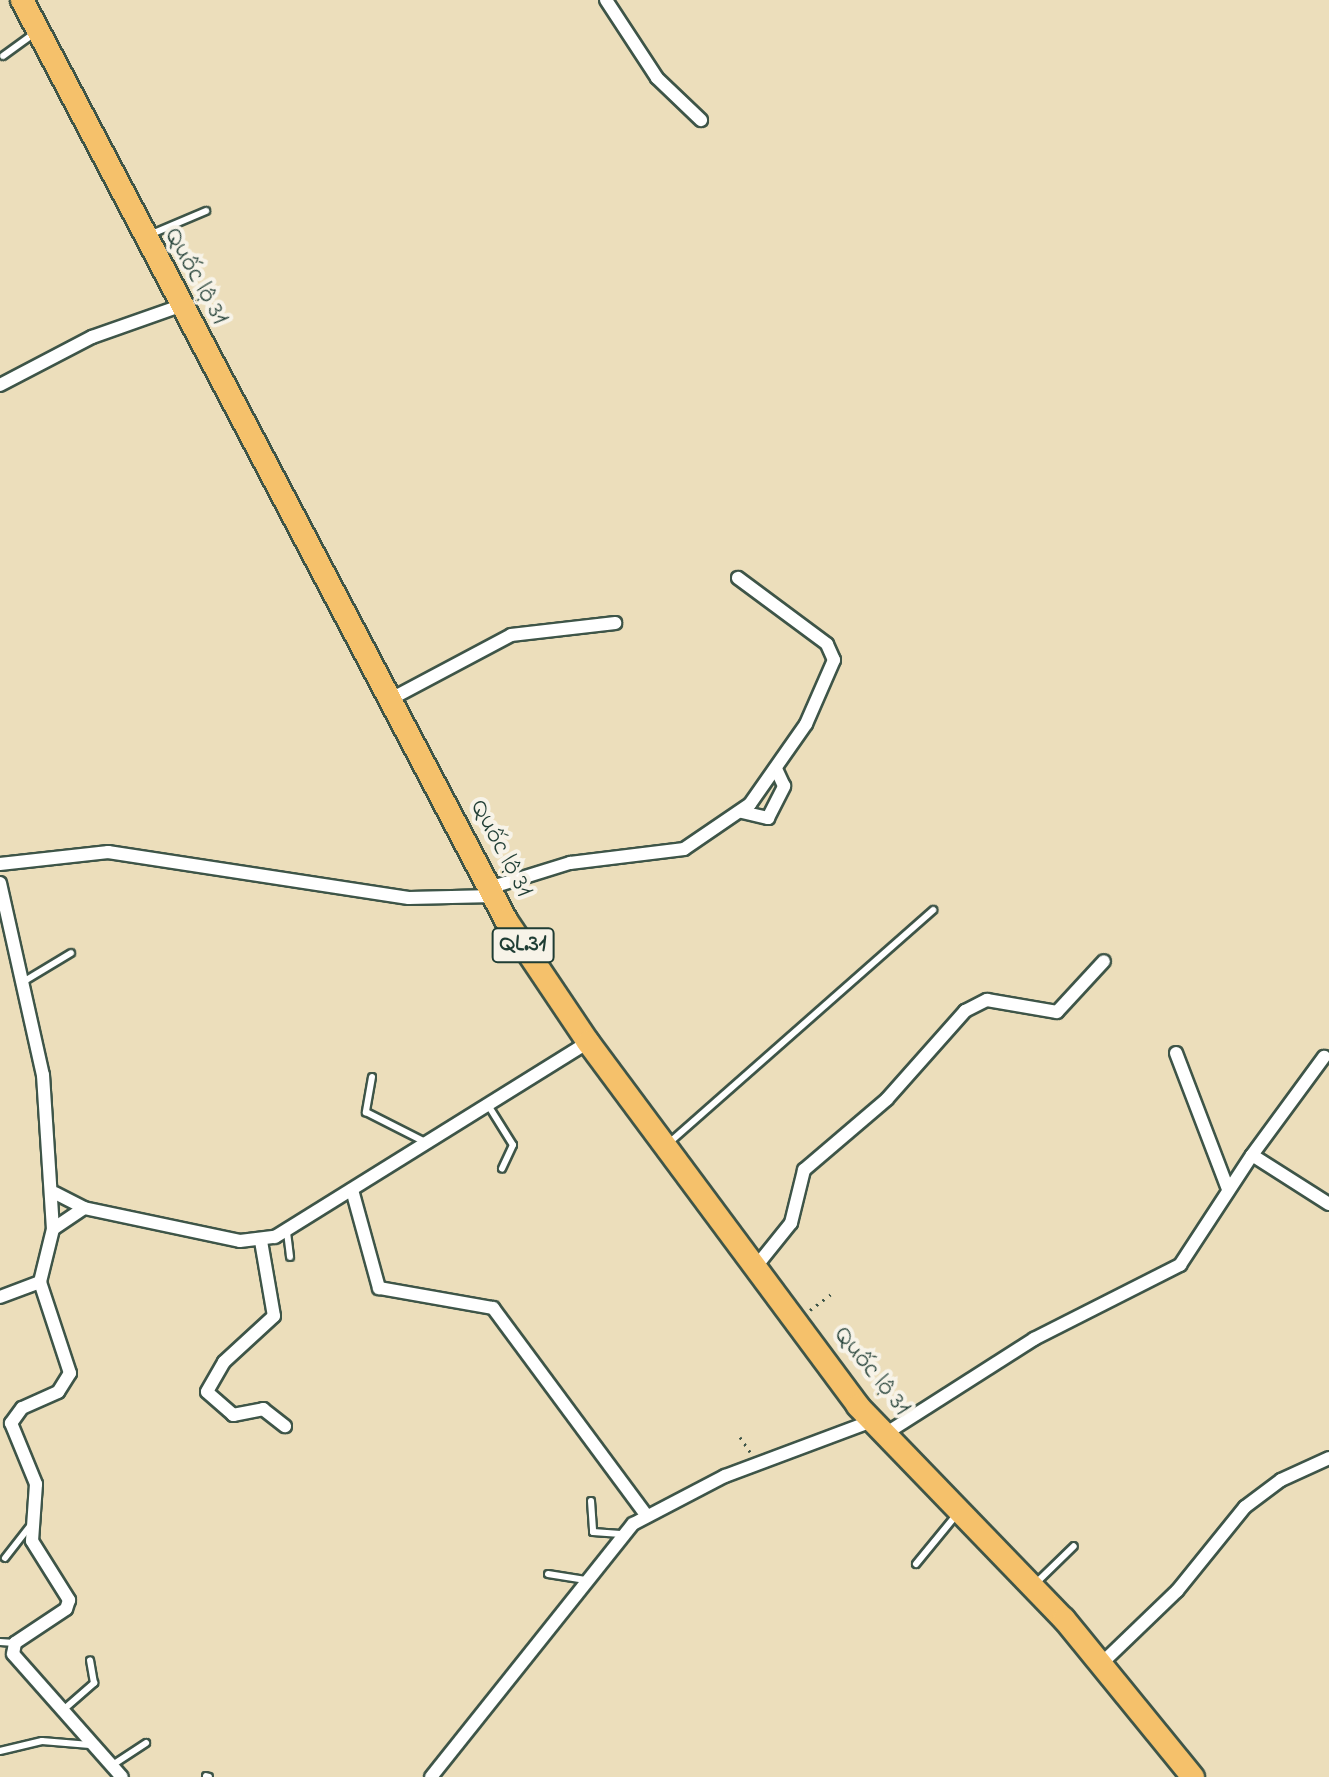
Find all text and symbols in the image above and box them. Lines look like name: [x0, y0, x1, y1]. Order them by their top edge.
street label: Quốc lộ 31: [156, 223, 234, 331]
street label: Quốc lộ 31: [461, 795, 539, 903]
road number: QL.31: [491, 925, 555, 965]
street label: Quốc lộ 31: [826, 1321, 916, 1423]

